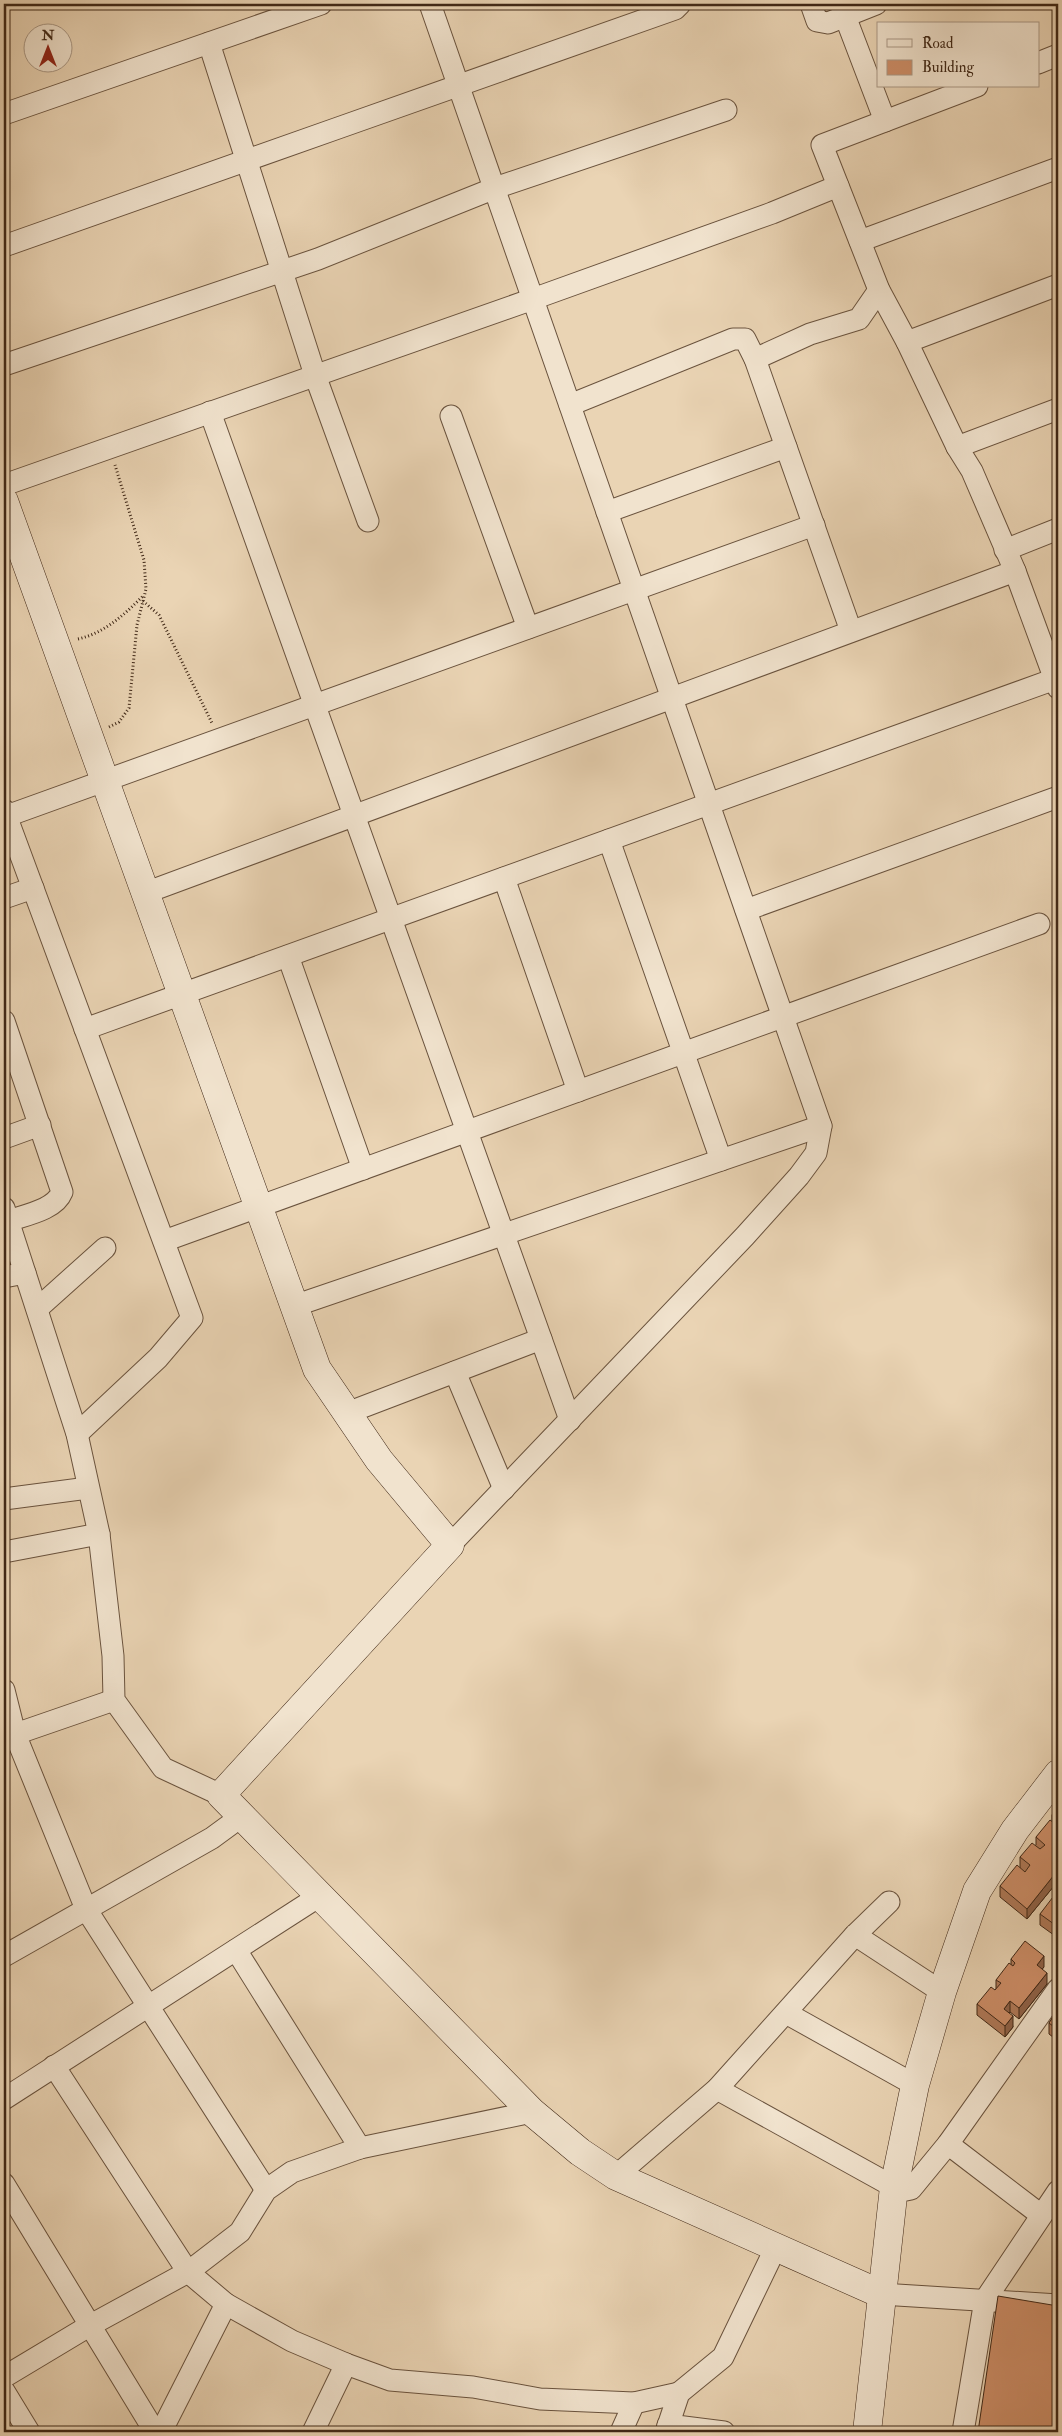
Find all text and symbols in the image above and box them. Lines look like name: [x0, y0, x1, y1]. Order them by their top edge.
north arrow: [22, 22, 72, 72]
legend: [877, 22, 1040, 88]
text: N: [41, 27, 55, 44]
text: Road: [922, 34, 954, 53]
text: Building: [922, 58, 974, 77]

